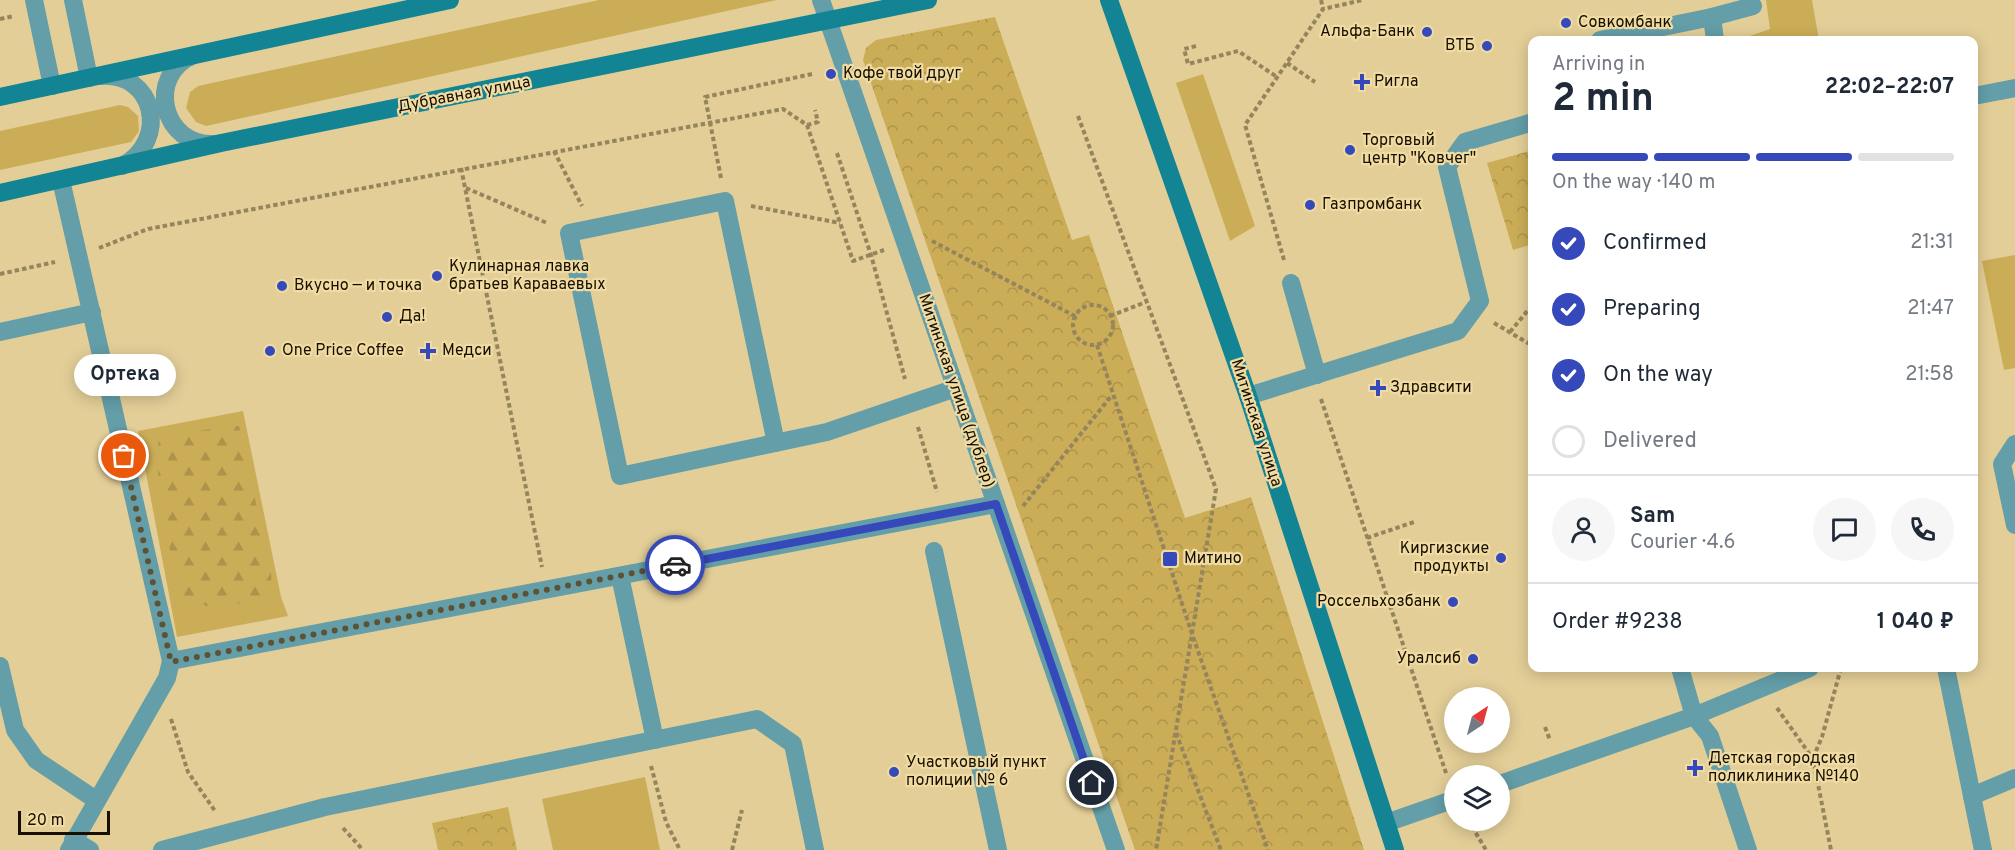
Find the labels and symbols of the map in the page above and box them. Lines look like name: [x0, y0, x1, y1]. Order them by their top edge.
place label: Совкомбанк: [1578, 13, 1672, 33]
marker: Совкомбанк: [1559, 16, 1573, 30]
place label: Альфа-Банк: [1320, 22, 1415, 42]
marker: Альфа-Банк: [1420, 25, 1434, 39]
place label: ВТБ: [1445, 36, 1475, 56]
marker: ВТБ: [1480, 39, 1494, 53]
place label: Кофе твой друг: [843, 64, 962, 84]
marker: Кофе твой друг: [824, 67, 838, 81]
street label: Дубравная улица: [396, 72, 532, 118]
place label: Ригла: [1374, 72, 1418, 92]
marker: Ригла: [1355, 75, 1369, 89]
place label: Торговый центр "Ковчег": [1362, 131, 1476, 169]
marker: Торговый центр "Ковчег": [1343, 143, 1357, 157]
place label: Газпромбанк: [1322, 195, 1422, 215]
marker: Газпромбанк: [1303, 198, 1317, 212]
place label: Кулинарная лавка братьев Караваевых: [449, 257, 605, 295]
marker: Кулинарная лавка братьев Караваевых: [430, 269, 444, 283]
place label: Вкусно — и точка: [294, 276, 422, 296]
marker: Вкусно — и точка: [275, 279, 289, 293]
street label: Митинская улица (дублер): [913, 292, 999, 490]
place label: Да!: [399, 307, 426, 327]
marker: Да!: [380, 310, 394, 324]
place label: One Price Coffee: [282, 341, 404, 361]
place label: Медси: [442, 341, 492, 361]
marker: Медси: [419, 342, 437, 360]
marker: One Price Coffee: [263, 344, 277, 358]
callout: Ортека: [73, 354, 175, 396]
street label: Митинская улица: [1226, 357, 1286, 489]
place label: Здравсити: [1390, 378, 1472, 398]
marker: Здравсити: [1371, 381, 1385, 395]
pin: [98, 430, 149, 481]
courier: [645, 535, 705, 595]
place label: Киргизские продукты: [1400, 539, 1489, 577]
place label: Митино: [1184, 549, 1242, 569]
marker: Митино: [1161, 550, 1179, 568]
marker: Киргизские продукты: [1494, 551, 1508, 565]
place label: Россельхозбанк: [1317, 592, 1441, 612]
marker: Россельхозбанк: [1446, 595, 1460, 609]
place label: Уралсиб: [1397, 649, 1461, 669]
marker: Уралсиб: [1466, 652, 1480, 666]
north arrow: [1444, 687, 1510, 753]
place label: Детская городская поликлиника №140: [1708, 749, 1859, 787]
place label: Участковый пункт полиции № 6: [906, 753, 1047, 791]
pin: [1066, 757, 1117, 808]
marker: Детская городская поликлиника №140: [1686, 759, 1704, 777]
marker: Участковый пункт полиции № 6: [887, 765, 901, 779]
scale bar: [18, 808, 110, 836]

